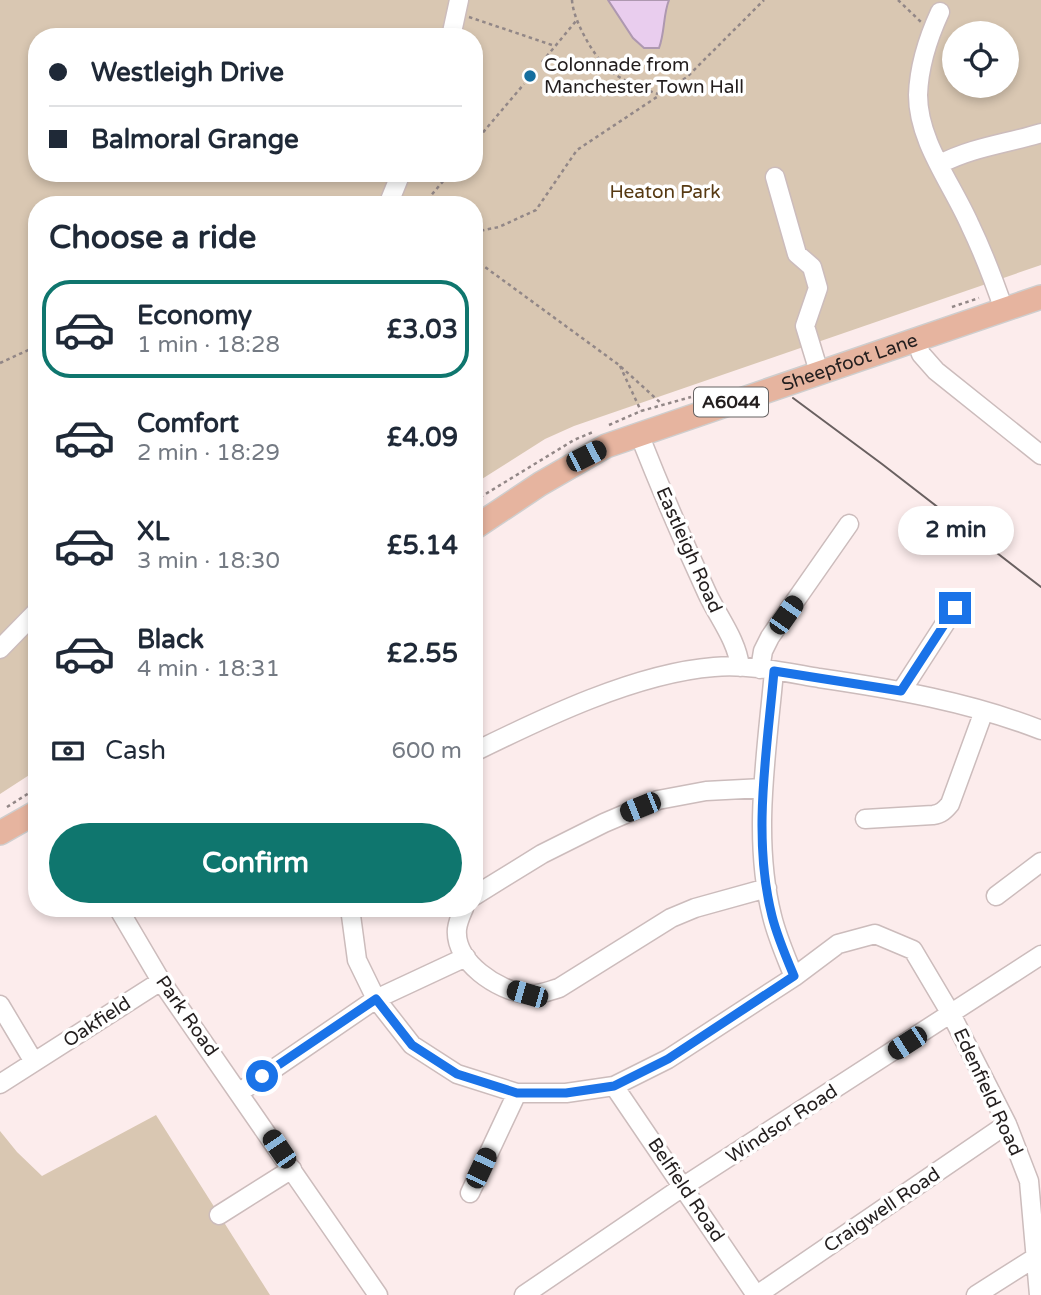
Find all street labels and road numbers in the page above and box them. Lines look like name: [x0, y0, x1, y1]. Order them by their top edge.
street label: Sheepfoot Lane: [779, 329, 921, 396]
road number: A6044: [694, 388, 768, 416]
street label: Eastleigh Road: [651, 484, 727, 616]
street label: Park Road: [151, 971, 223, 1061]
street label: Oakfield: [59, 992, 135, 1052]
street label: Edenfield Road: [949, 1025, 1027, 1159]
street label: Windsor Road: [722, 1080, 842, 1168]
street label: Belfield Road: [643, 1134, 729, 1246]
street label: Craigwell Road: [820, 1163, 944, 1257]

